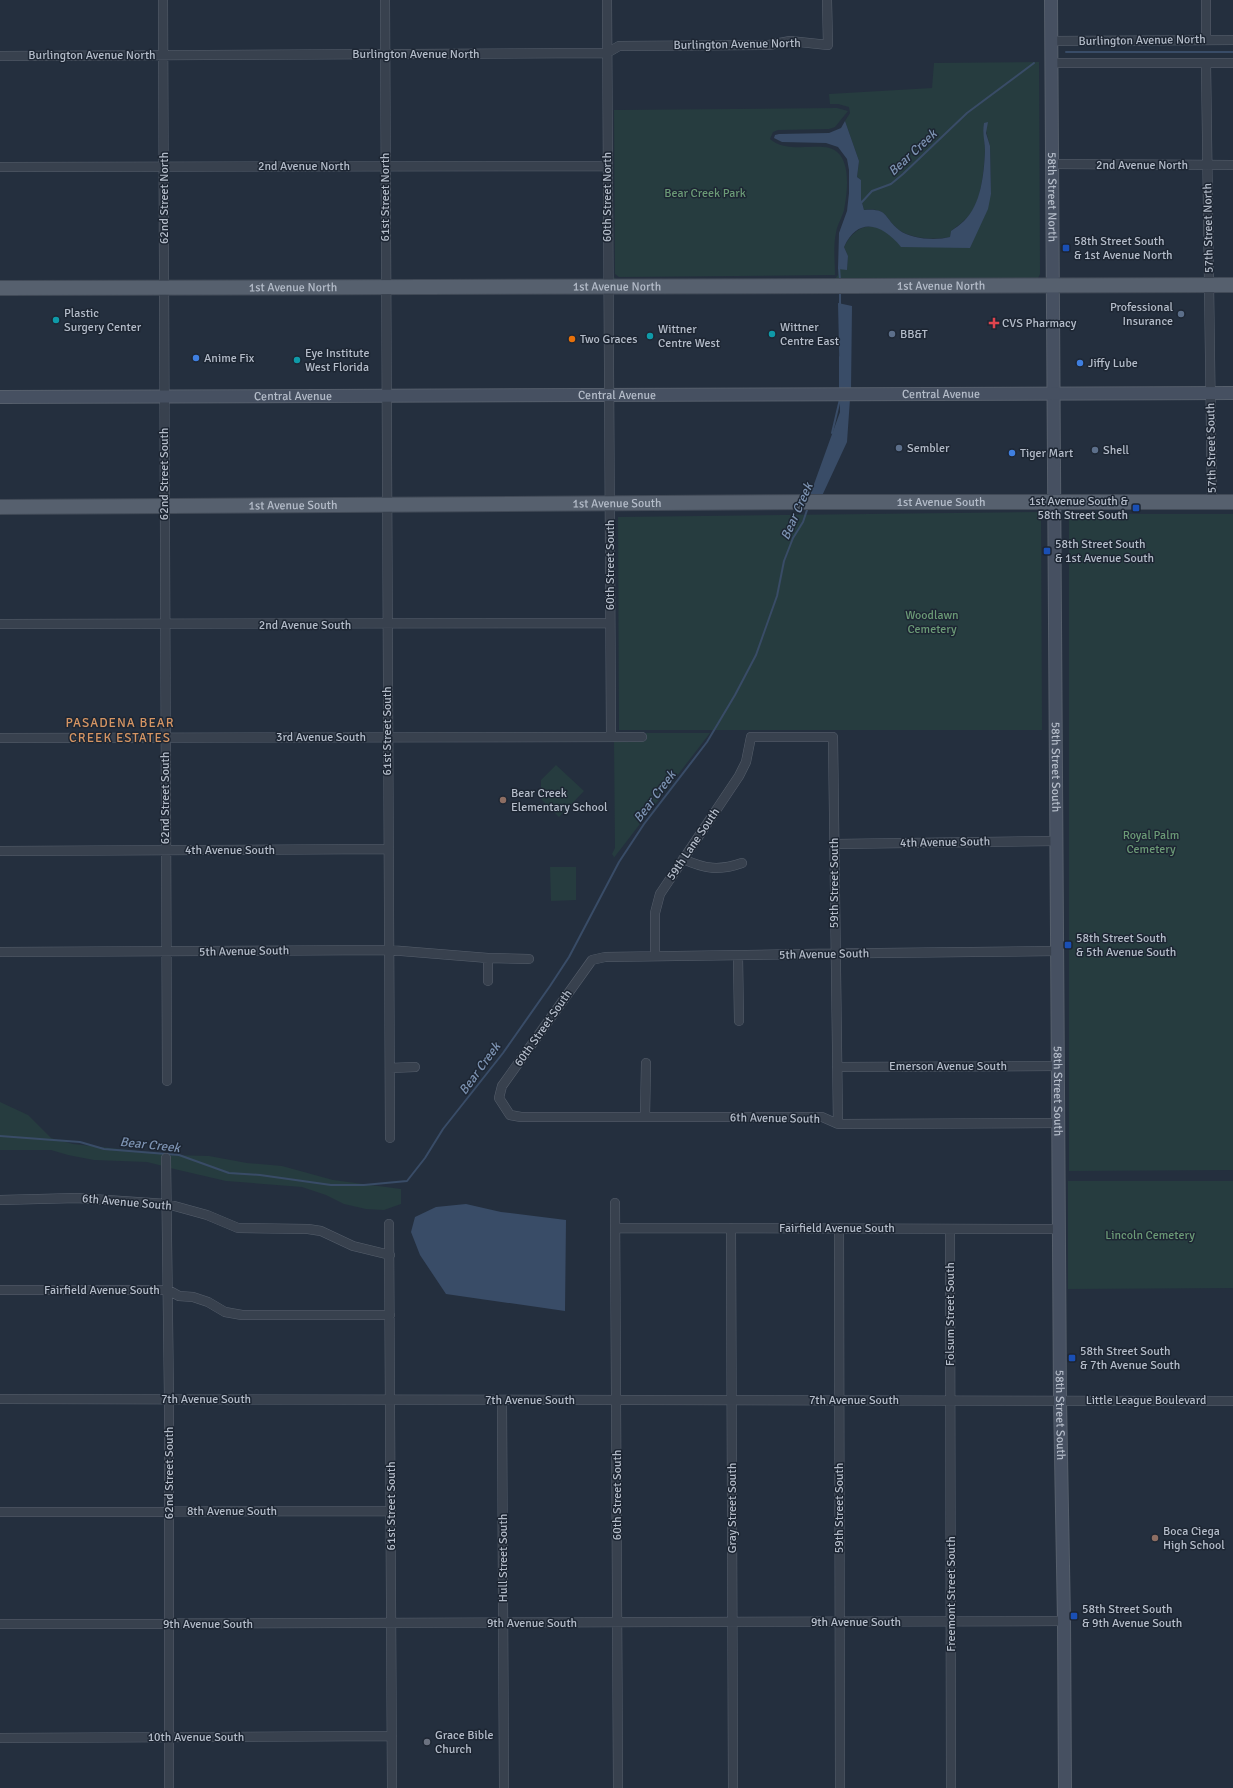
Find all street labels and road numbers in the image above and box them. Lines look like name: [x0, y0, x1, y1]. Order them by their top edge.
street label: Burlington Avenue North: [1078, 32, 1206, 49]
street label: Burlington Avenue North: [673, 36, 801, 53]
street label: Burlington Avenue North: [352, 47, 480, 62]
street label: Burlington Avenue North: [28, 48, 156, 63]
street label: 62nd Street North: [157, 152, 172, 244]
street label: 60th Street North: [600, 152, 615, 242]
street label: 58th Street North: [1044, 152, 1060, 242]
street label: 61st Street North: [378, 153, 393, 241]
street label: 2nd Avenue North: [1096, 158, 1188, 173]
street label: 2nd Avenue North: [258, 159, 350, 174]
street label: 57th Street North: [1200, 183, 1217, 273]
street label: 1st Avenue North: [573, 279, 661, 295]
street label: 1st Avenue North: [897, 279, 985, 294]
street label: 1st Avenue North: [249, 280, 337, 295]
street label: Central Avenue: [902, 387, 980, 402]
street label: Central Avenue: [578, 388, 656, 403]
street label: Central Avenue: [254, 389, 332, 404]
street label: 57th Street South: [1203, 403, 1220, 493]
street label: 62nd Street South: [157, 428, 172, 520]
street label: 1st Avenue South: [896, 495, 986, 510]
street label: 1st Avenue South: [572, 496, 662, 512]
street label: 1st Avenue South: [248, 498, 338, 513]
street label: 60th Street South: [603, 520, 618, 610]
street label: 2nd Avenue South: [259, 618, 351, 633]
street label: 61st Street South: [380, 686, 395, 776]
street label: 58th Street South: [1048, 722, 1063, 812]
street label: 3rd Avenue South: [276, 730, 366, 745]
street label: 62nd Street South: [158, 752, 173, 844]
street label: 59th Lane South: [664, 805, 723, 883]
street label: 4th Avenue South: [900, 834, 990, 851]
street label: 59th Street South: [827, 838, 842, 928]
street label: 4th Avenue South: [185, 843, 275, 858]
street label: 5th Avenue South: [199, 943, 289, 960]
street label: 5th Avenue South: [779, 946, 869, 963]
street label: 60th Street South: [511, 987, 575, 1070]
street label: 58th Street South: [1050, 1046, 1065, 1136]
street label: Emerson Avenue South: [889, 1059, 1007, 1074]
street label: 6th Avenue South: [730, 1110, 820, 1127]
street label: 6th Avenue South: [81, 1191, 173, 1214]
street label: Fairfield Avenue South: [779, 1221, 895, 1236]
street label: Folsum Street South: [943, 1262, 958, 1366]
street label: Fairfield Avenue South: [44, 1283, 160, 1298]
street label: 58th Street South: [1052, 1370, 1068, 1460]
street label: 7th Avenue South: [161, 1392, 251, 1407]
street label: 7th Avenue South: [485, 1393, 575, 1408]
street label: 7th Avenue South: [809, 1393, 899, 1408]
street label: Little League Boulevard: [1086, 1393, 1206, 1408]
street label: 62nd Street South: [162, 1427, 177, 1519]
street label: 60th Street South: [610, 1450, 625, 1540]
street label: 61st Street South: [384, 1461, 399, 1551]
street label: Gray Street South: [725, 1463, 740, 1553]
street label: 59th Street South: [832, 1463, 847, 1553]
street label: 8th Avenue South: [187, 1504, 277, 1519]
street label: Hull Street South: [496, 1514, 511, 1602]
street label: Freemont Street South: [944, 1536, 959, 1652]
street label: 9th Avenue South: [811, 1615, 901, 1630]
street label: 9th Avenue South: [487, 1616, 577, 1631]
street label: 9th Avenue South: [163, 1617, 253, 1632]
street label: 10th Avenue South: [148, 1730, 244, 1745]

